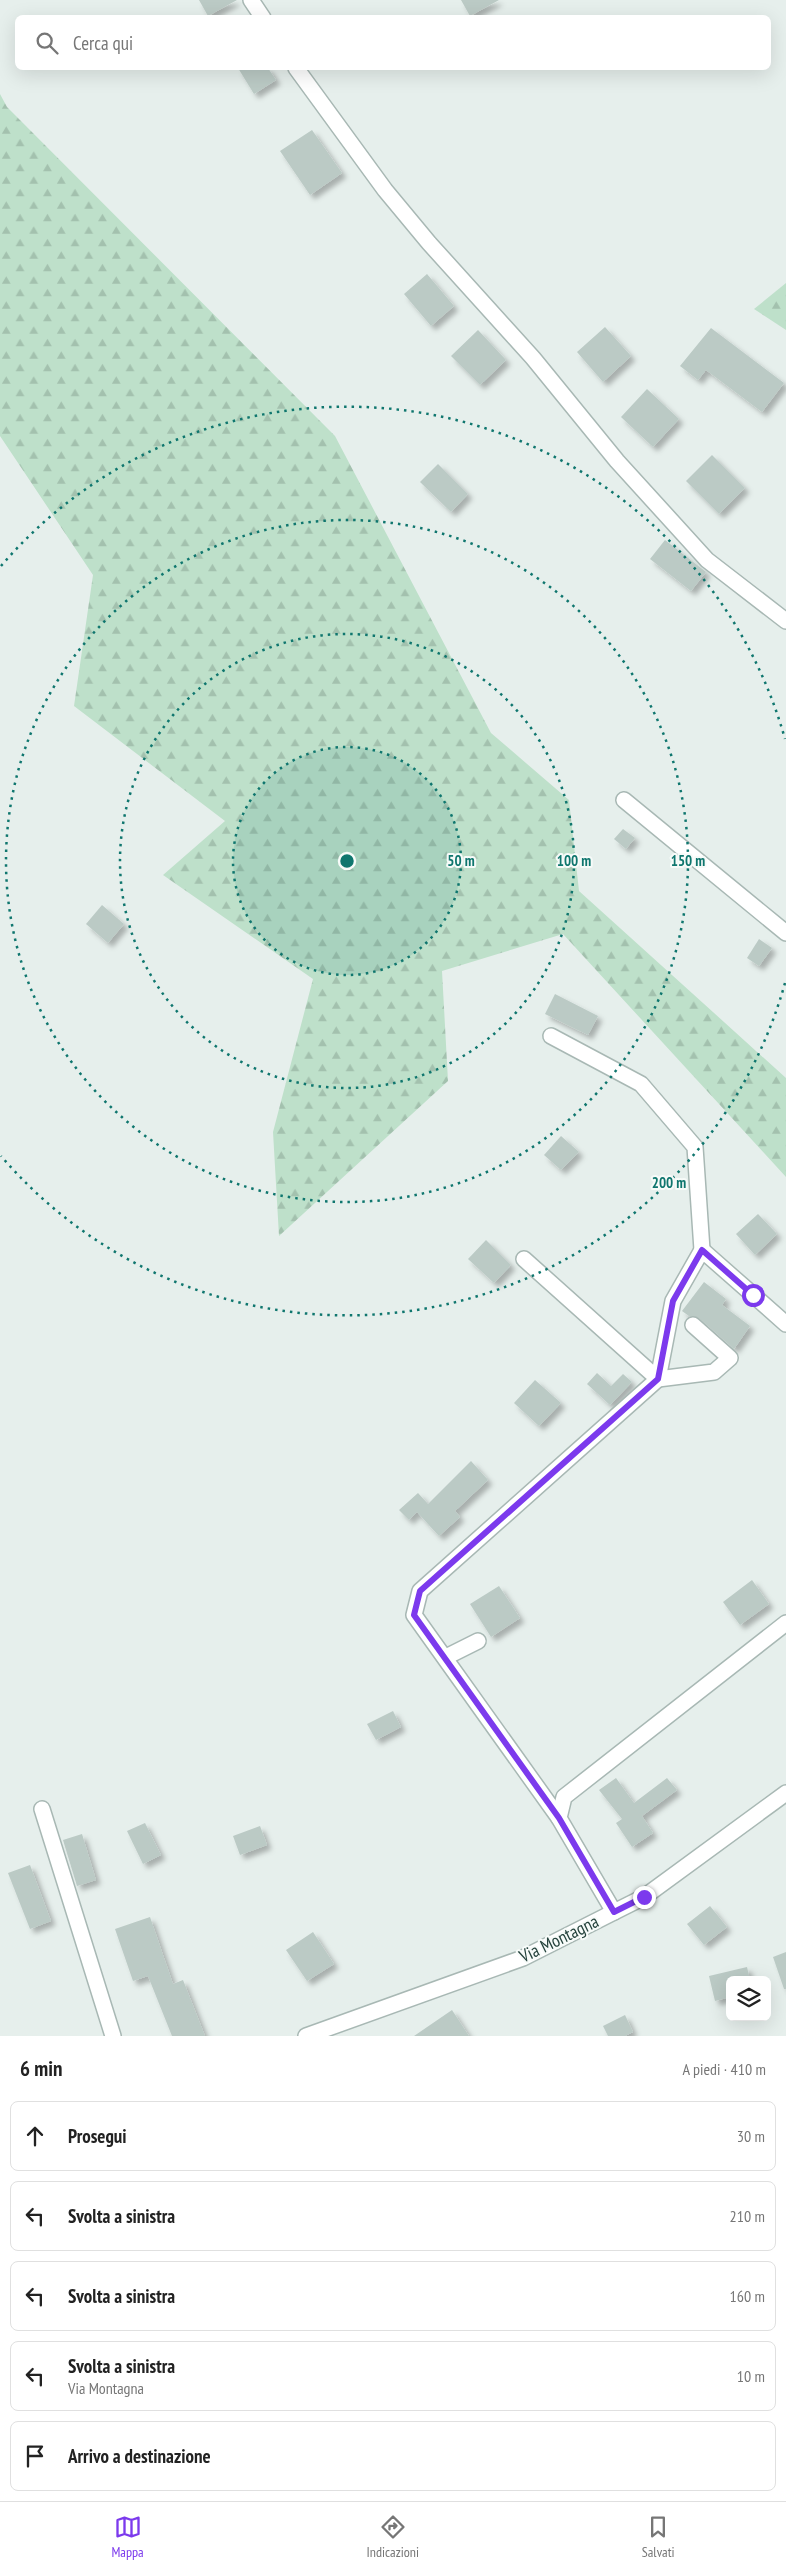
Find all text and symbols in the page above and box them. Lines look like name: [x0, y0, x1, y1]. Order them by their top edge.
search box: [15, 15, 771, 70]
icon: search: [33, 29, 61, 57]
text: Cerca qui: [73, 31, 133, 55]
text: 50 m: [447, 851, 475, 870]
text: 100 m: [557, 851, 591, 870]
text: 150 m: [671, 851, 705, 870]
centre of rings: [338, 852, 356, 870]
text: 200 m: [652, 1173, 686, 1192]
route start: [742, 1284, 765, 1307]
route end: [633, 1886, 656, 1909]
street label: Via Montagna: [514, 1909, 602, 1968]
map controls: [726, 1976, 771, 2021]
button: layers: [726, 1976, 771, 2021]
text: 6 min: [20, 2055, 62, 2082]
text: A piedi · 410 m: [683, 2059, 766, 2079]
icon: ahead: [21, 2122, 49, 2150]
text: Prosegui: [68, 2124, 127, 2148]
text: 30 m: [737, 2126, 765, 2146]
icon: left: [21, 2202, 49, 2230]
text: Svolta a sinistra: [68, 2204, 175, 2228]
text: 210 m: [730, 2206, 765, 2226]
icon: left: [21, 2282, 49, 2310]
text: Svolta a sinistra: [68, 2284, 175, 2308]
text: 160 m: [730, 2286, 765, 2306]
text: Svolta a sinistra: [68, 2354, 175, 2378]
icon: left: [21, 2362, 49, 2390]
text: 10 m: [737, 2366, 765, 2386]
text: Via Montagna: [68, 2378, 144, 2398]
icon: arrive: [21, 2442, 49, 2470]
text: Arrivo a destinazione: [68, 2444, 211, 2468]
tab: Mappa: [111, 2513, 144, 2561]
tab: Indicazioni: [367, 2513, 419, 2561]
tab: Salvati: [642, 2513, 675, 2561]

